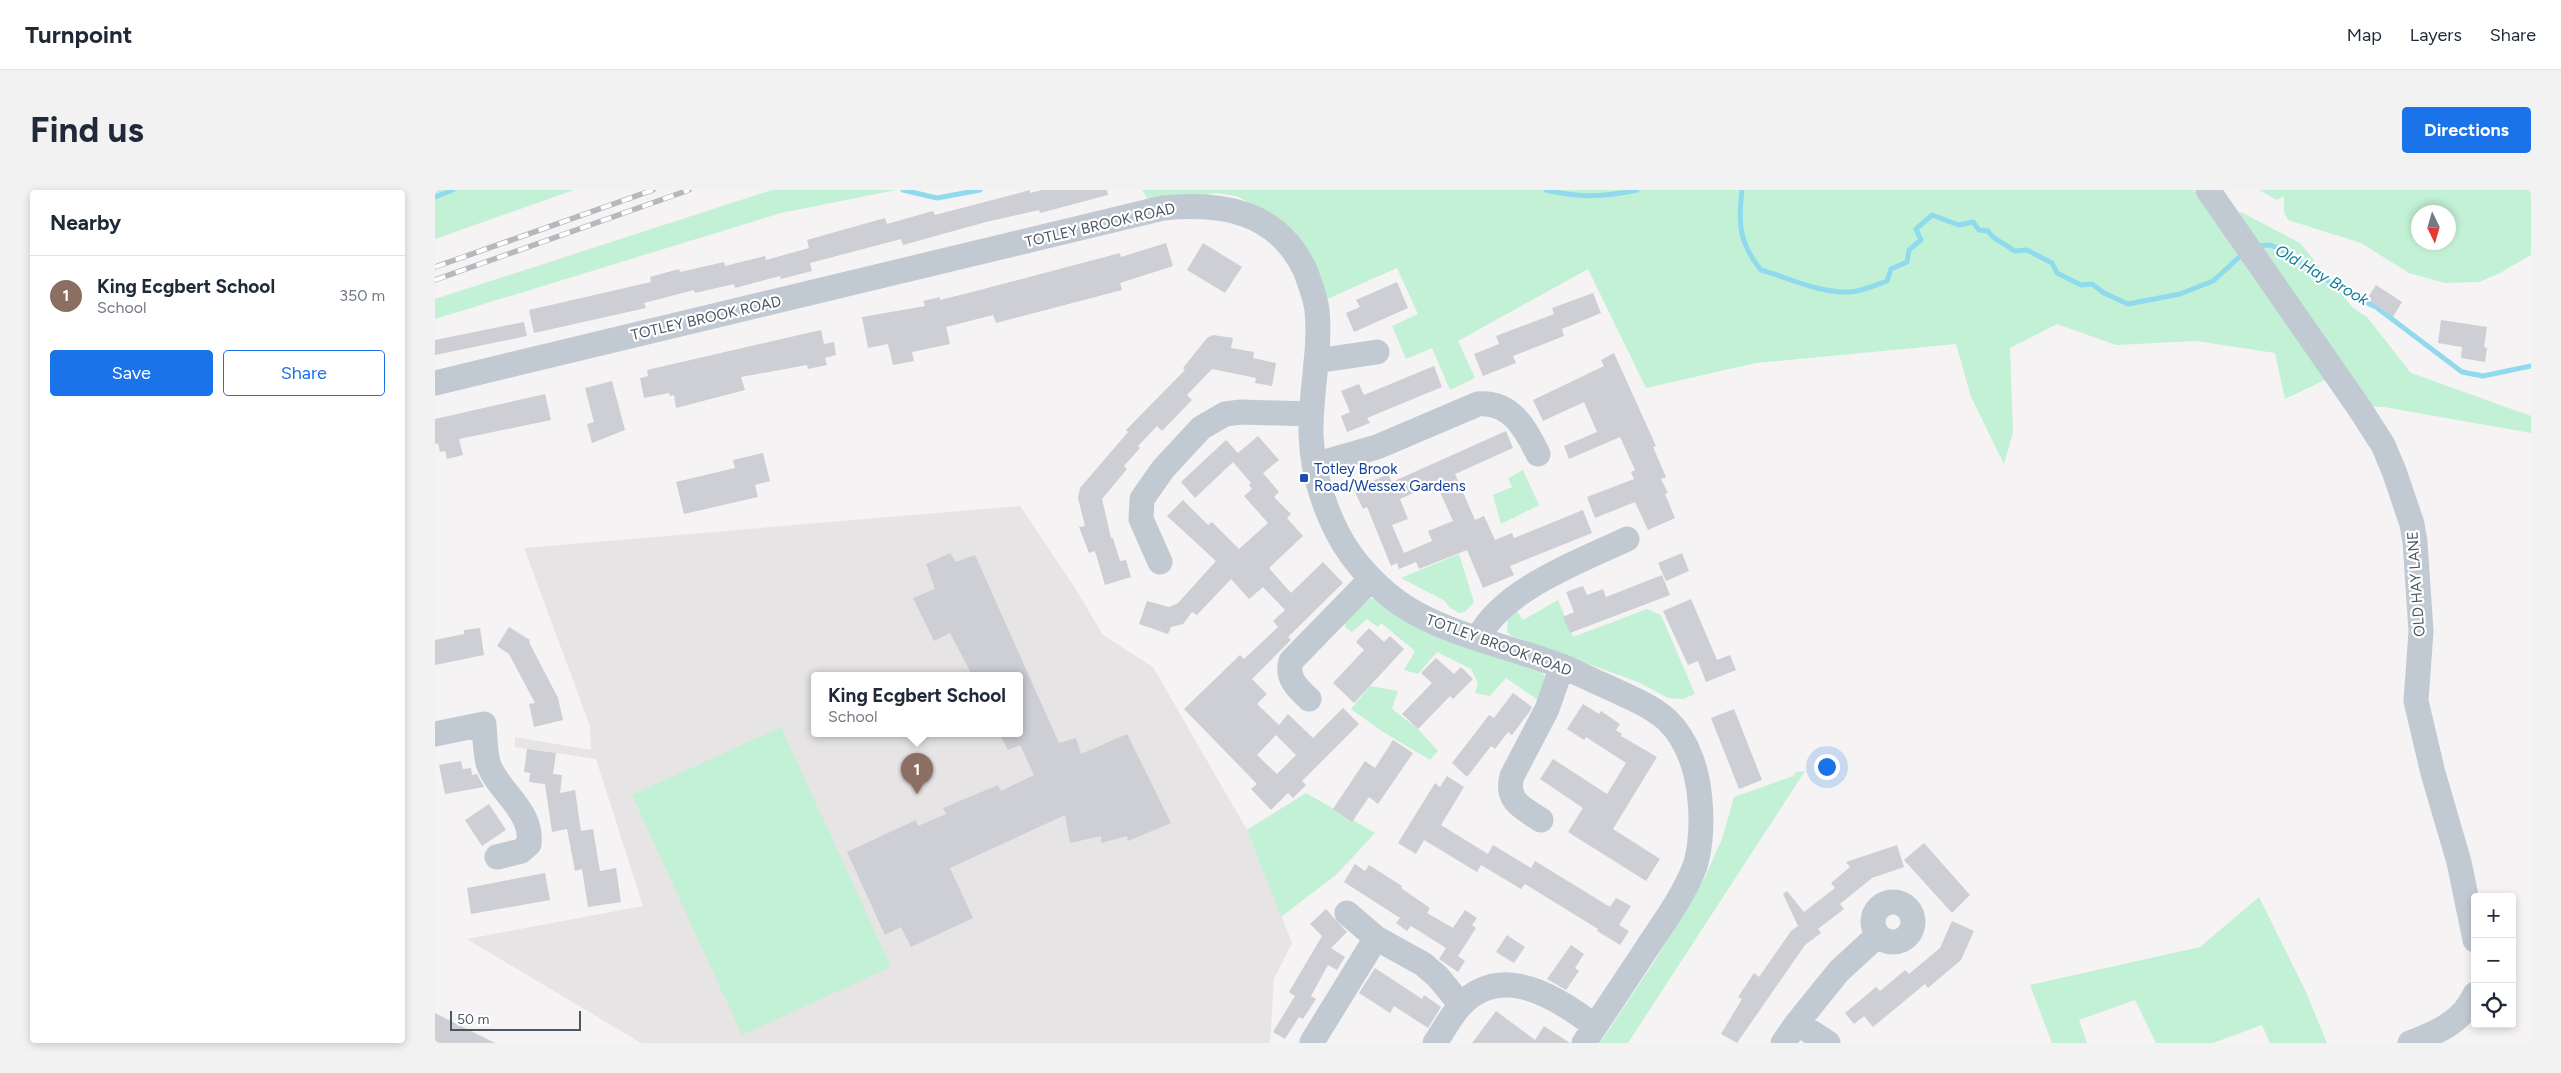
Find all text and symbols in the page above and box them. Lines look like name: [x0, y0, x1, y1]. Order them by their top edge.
text: Turnpoint: [25, 20, 132, 49]
text: Map: [2347, 24, 2382, 46]
text: Layers: [2410, 24, 2462, 46]
text: Share: [2490, 24, 2536, 46]
button: Directions: [2402, 107, 2531, 153]
text: Find us: [30, 109, 144, 151]
street label: TOTLEY BROOK ROAD: [1023, 199, 1177, 251]
north arrow: [2411, 205, 2456, 250]
text: Nearby: [50, 210, 121, 235]
water label: Old Hay Brook: [2272, 241, 2373, 310]
text: King Ecgbert School: [97, 275, 275, 298]
text: 1: [63, 286, 69, 305]
text: 350 m: [339, 286, 385, 305]
street label: TOTLEY BROOK ROAD: [629, 292, 783, 344]
text: School: [97, 298, 147, 317]
button: Save: [50, 350, 213, 396]
button: Share: [223, 350, 385, 396]
place label: Totley Brook Road/Wessex Gardens: [1314, 460, 1466, 495]
marker: Totley Brook Road/Wessex Gardens: [1298, 472, 1310, 484]
street label: OLD HAY LANE: [2403, 531, 2429, 637]
street label: TOTLEY BROOK ROAD: [1424, 610, 1574, 680]
popup: [811, 672, 1023, 737]
text: King Ecgbert School: [828, 684, 1006, 707]
text: School: [828, 707, 877, 726]
pin: 1: [901, 753, 933, 794]
your location: [1814, 754, 1840, 780]
map controls: [2471, 893, 2516, 1028]
button: +: [2471, 893, 2516, 938]
button: −: [2471, 938, 2516, 983]
button: locate: [2471, 983, 2516, 1028]
scale bar: [450, 1008, 581, 1031]
text: 50 m: [457, 1011, 489, 1028]

